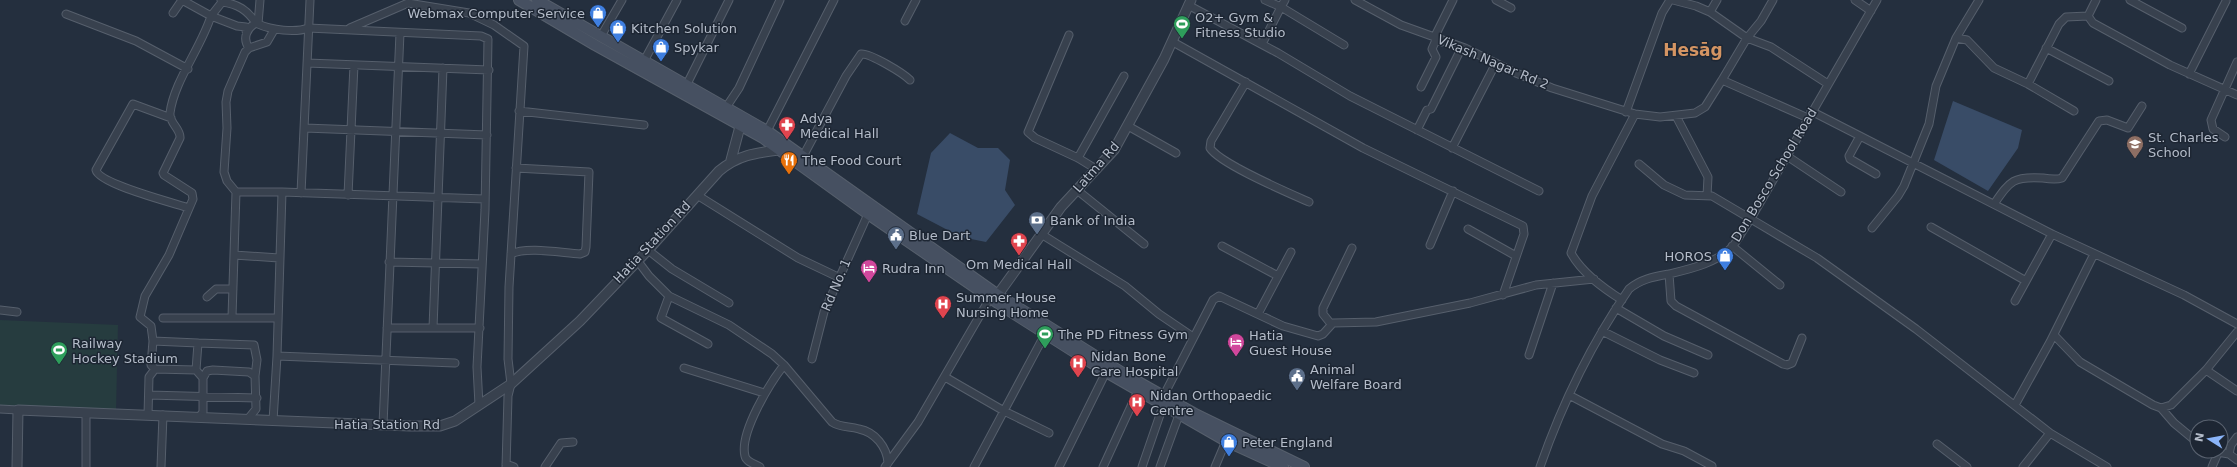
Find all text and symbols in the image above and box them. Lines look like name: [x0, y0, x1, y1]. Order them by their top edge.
shop icon: Webmax Computer Service: [588, 3, 608, 28]
place label: Webmax Computer Service: [407, 6, 585, 21]
place label: O2+ Gym & Fitness Studio: [1195, 10, 1286, 40]
sports icon: O2+ Gym & Fitness Studio: [1172, 14, 1192, 39]
shop icon: Kitchen Solution: [608, 18, 628, 43]
place label: Kitchen Solution: [631, 21, 737, 36]
street label: Vikash Nagar Rd 2: [1435, 32, 1551, 92]
shop icon: Spykar: [651, 37, 671, 62]
place label: Spykar: [674, 40, 719, 55]
district label: Hesāg: [1663, 40, 1723, 60]
street label: Don Bosco School Road: [1728, 106, 1820, 244]
place label: Adya Medical Hall: [800, 111, 879, 141]
pharmacy icon: Adya Medical Hall: [777, 115, 797, 140]
place label: St. Charles School: [2148, 130, 2219, 160]
school or university icon: St. Charles School: [2125, 134, 2145, 159]
street label: Latma Rd: [1070, 139, 1122, 195]
restaurant icon: The Food Court: [779, 150, 799, 175]
place label: The Food Court: [801, 153, 901, 168]
street label: Hatia Station Rd: [610, 198, 694, 286]
bank icon: Bank of India: [1027, 210, 1047, 235]
place label: Bank of India: [1050, 213, 1135, 228]
public building icon: Blue Dart: [886, 225, 906, 250]
place label: Blue Dart: [909, 228, 970, 243]
pharmacy icon: Om Medical Hall: [1009, 231, 1029, 256]
shop icon: HOROS: [1715, 246, 1735, 271]
place label: HOROS: [1664, 249, 1712, 264]
street label: Rd No. 1: [818, 257, 854, 313]
place label: Om Medical Hall: [966, 257, 1072, 272]
hotel icon: Rudra Inn: [859, 258, 879, 283]
place label: Rudra Inn: [882, 261, 945, 276]
place label: Summer House Nursing Home: [956, 290, 1056, 320]
hospital icon: Summer House Nursing Home: [933, 294, 953, 319]
sports icon: The PD Fitness Gym: [1035, 324, 1055, 349]
place label: The PD Fitness Gym: [1057, 327, 1188, 342]
place label: Hatia Guest House: [1249, 328, 1332, 358]
hotel icon: Hatia Guest House: [1226, 332, 1246, 357]
place label: Railway Hockey Stadium: [72, 336, 178, 366]
sports icon: Railway Hockey Stadium: [49, 340, 69, 365]
place label: Nidan Bone Care Hospital: [1091, 349, 1178, 379]
hospital icon: Nidan Bone Care Hospital: [1068, 353, 1088, 378]
place label: Animal Welfare Board: [1310, 362, 1402, 392]
public building icon: Animal Welfare Board: [1287, 366, 1307, 391]
place label: Nidan Orthopaedic Centre: [1150, 388, 1272, 418]
hospital icon: Nidan Orthopaedic Centre: [1127, 392, 1147, 417]
street label: Hatia Station Rd: [334, 417, 440, 432]
north arrow: [2189, 419, 2229, 459]
text: N: [2192, 431, 2207, 443]
shop icon: Peter England: [1219, 432, 1239, 457]
place label: Peter England: [1242, 435, 1333, 450]

